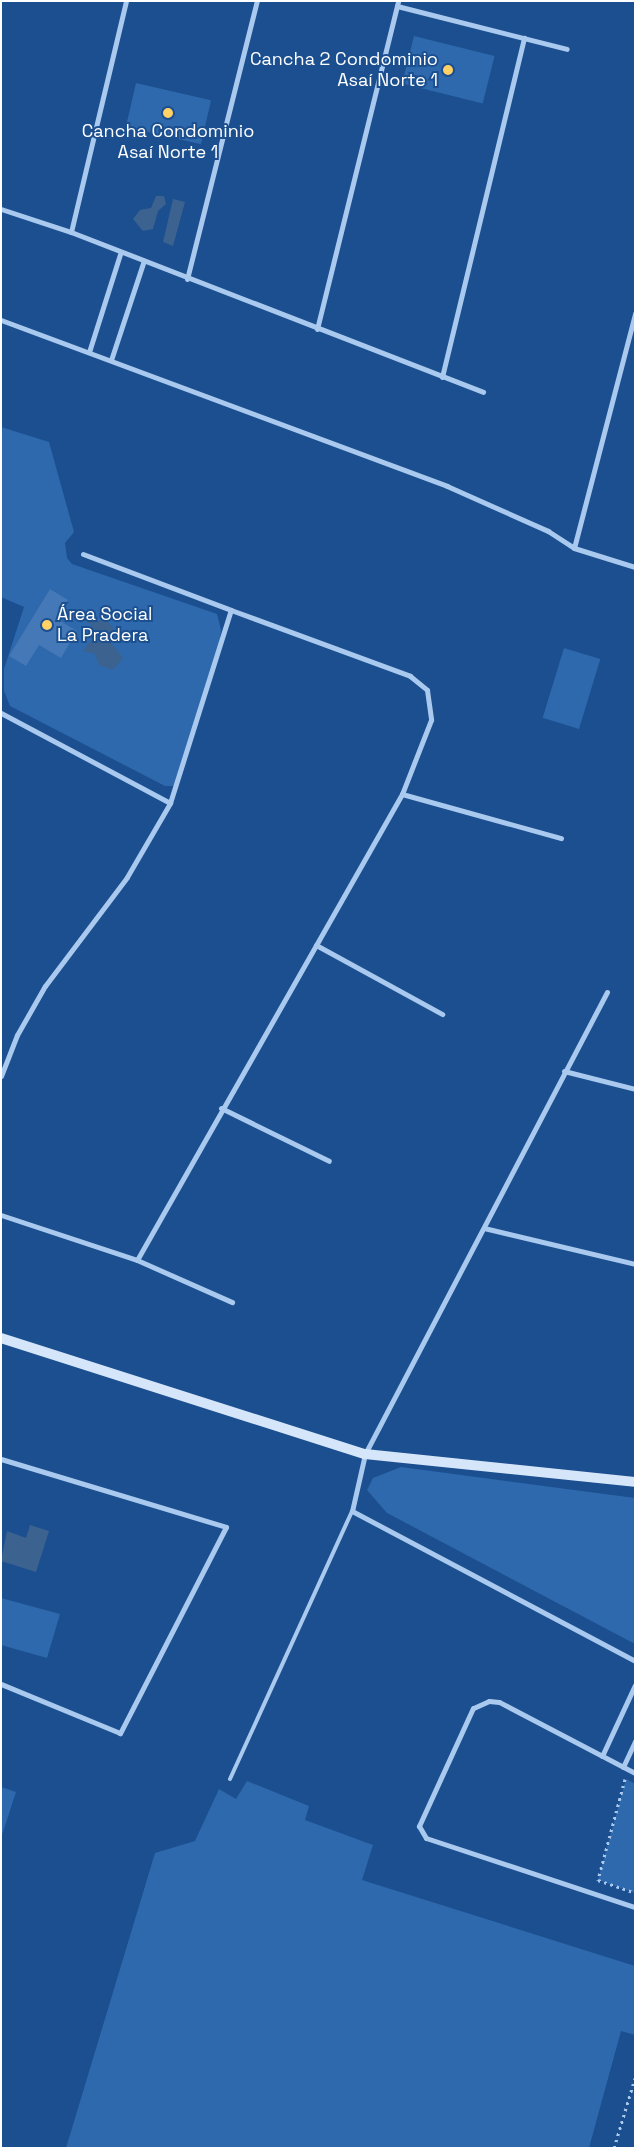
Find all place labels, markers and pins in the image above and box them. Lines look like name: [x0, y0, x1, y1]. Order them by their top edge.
place label: Cancha 2 Condominio Asaí Norte 1: [250, 49, 438, 92]
marker: Cancha 2 Condominio Asaí Norte 1: [442, 64, 454, 76]
marker: Cancha Condominio Asaí Norte 1: [162, 107, 174, 119]
place label: Cancha Condominio Asaí Norte 1: [82, 121, 254, 163]
place label: Área Social La Pradera: [57, 604, 153, 646]
marker: Área Social La Pradera: [41, 619, 53, 631]

